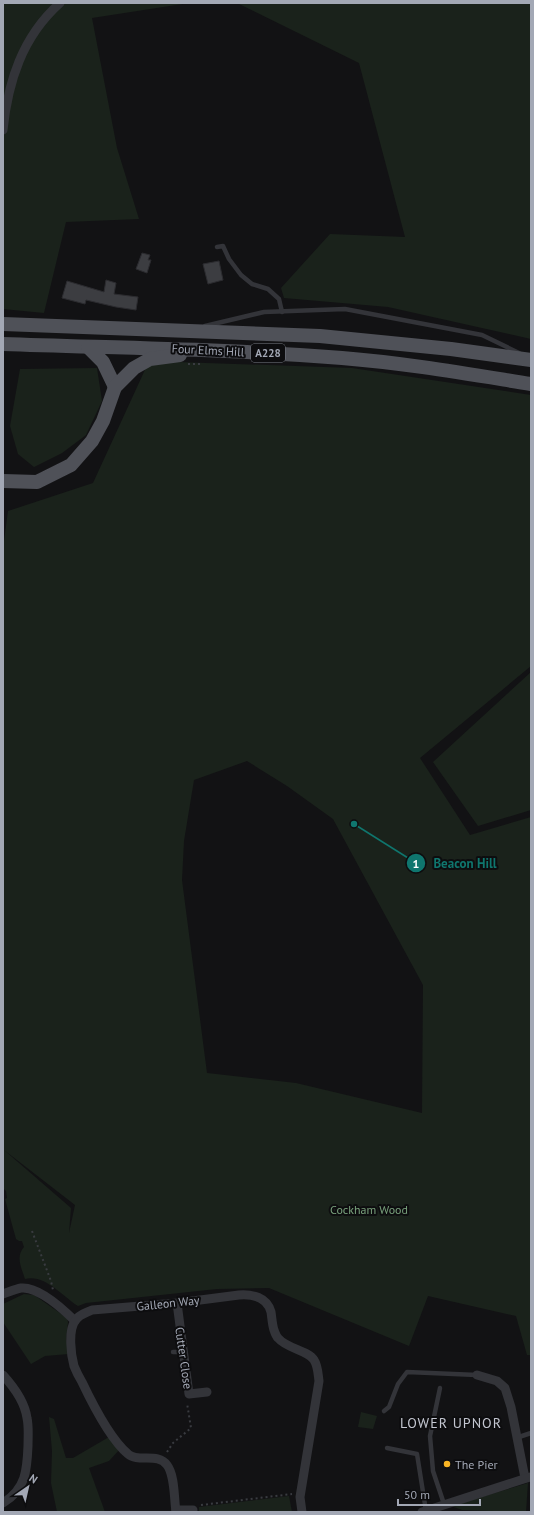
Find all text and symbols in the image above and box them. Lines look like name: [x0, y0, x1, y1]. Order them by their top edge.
street label: Four Elms Hill: [171, 341, 245, 359]
road number: A228: [251, 344, 285, 362]
callout: Beacon Hill: [406, 851, 505, 876]
text: Beacon Hill: [433, 855, 497, 872]
text: 1: [413, 856, 419, 871]
park label: Cockham Wood: [330, 1202, 408, 1217]
street label: Galleon Way: [136, 1292, 201, 1314]
street label: Cutter Close: [172, 1326, 196, 1390]
district label: LOWER UPNOR: [400, 1414, 502, 1432]
place label: The Pier: [455, 1457, 498, 1472]
marker: The Pier: [442, 1459, 452, 1469]
north arrow: [8, 1467, 48, 1507]
text: N: [27, 1471, 41, 1487]
scale bar: [398, 1481, 480, 1507]
text: 50 m: [404, 1487, 430, 1502]

